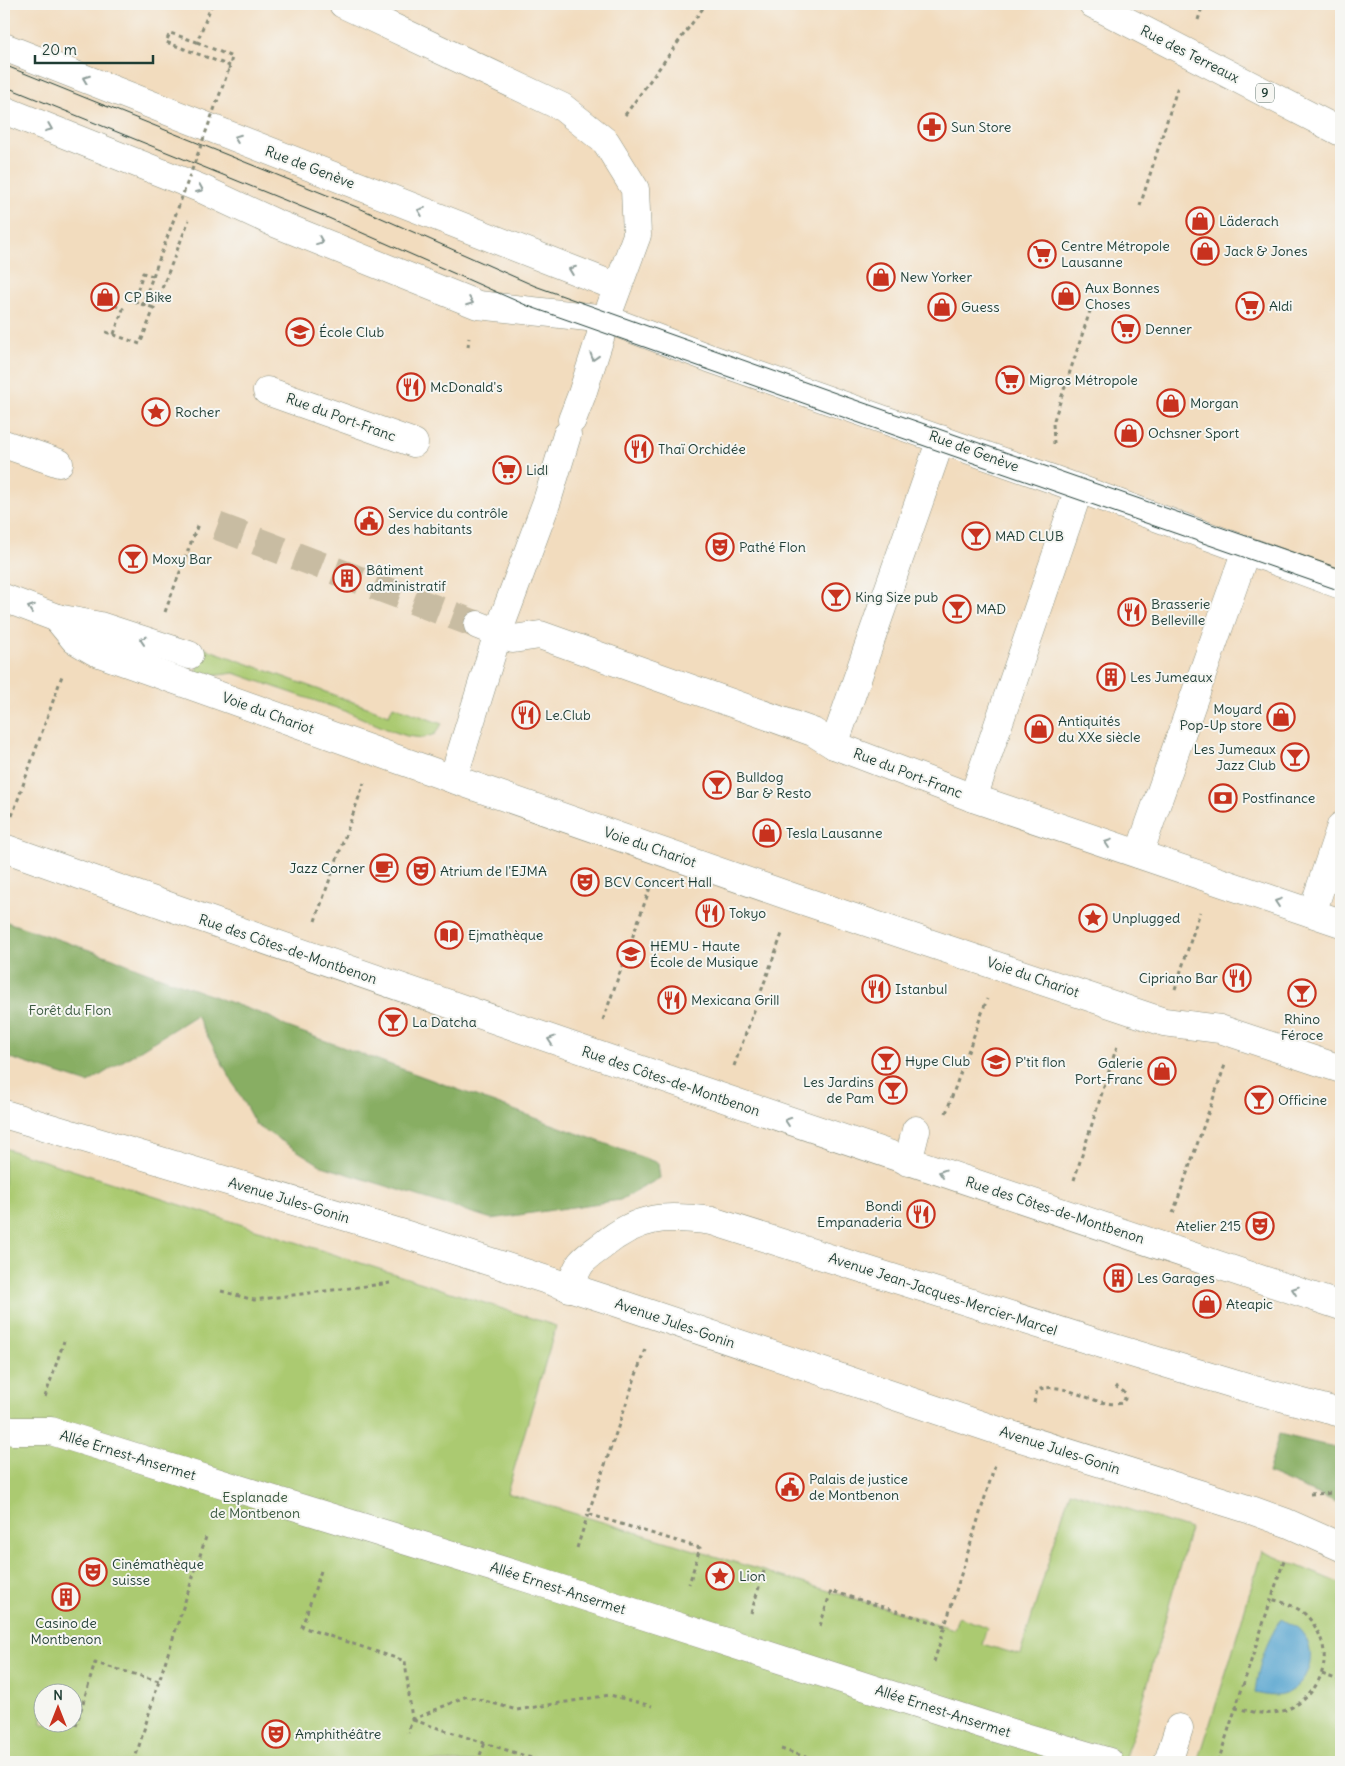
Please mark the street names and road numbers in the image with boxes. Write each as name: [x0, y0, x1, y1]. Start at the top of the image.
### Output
street label: Rue des Terreaux: [1138, 21, 1243, 87]
road number: 9: [1256, 84, 1274, 102]
street label: Rue de Genève: [263, 142, 357, 192]
street label: Rue du Port-Franc: [284, 389, 398, 445]
street label: Rue de Genève: [927, 426, 1021, 476]
street label: Voie du Chariot: [220, 688, 317, 738]
street label: Rue du Port-Franc: [851, 744, 965, 802]
street label: Voie du Chariot: [601, 823, 699, 871]
street label: Rue des Côtes-de-Montbenon: [197, 910, 379, 988]
street label: Voie du Chariot: [984, 953, 1082, 1001]
street label: Rue des Côtes-de-Montbenon: [580, 1042, 762, 1120]
street label: Avenue Jules-Gonin: [226, 1173, 352, 1227]
street label: Rue des Côtes-de-Montbenon: [963, 1173, 1147, 1247]
street label: Avenue Jean-Jacques-Mercier-Marcel: [826, 1248, 1060, 1340]
street label: Avenue Jules-Gonin: [613, 1294, 737, 1352]
street label: Avenue Jules-Gonin: [997, 1422, 1123, 1478]
street label: Allée Ernest-Ansermet: [58, 1426, 198, 1484]
street label: Allée Ernest-Ansermet: [488, 1558, 628, 1618]
street label: Allée Ernest-Ansermet: [873, 1681, 1013, 1741]

